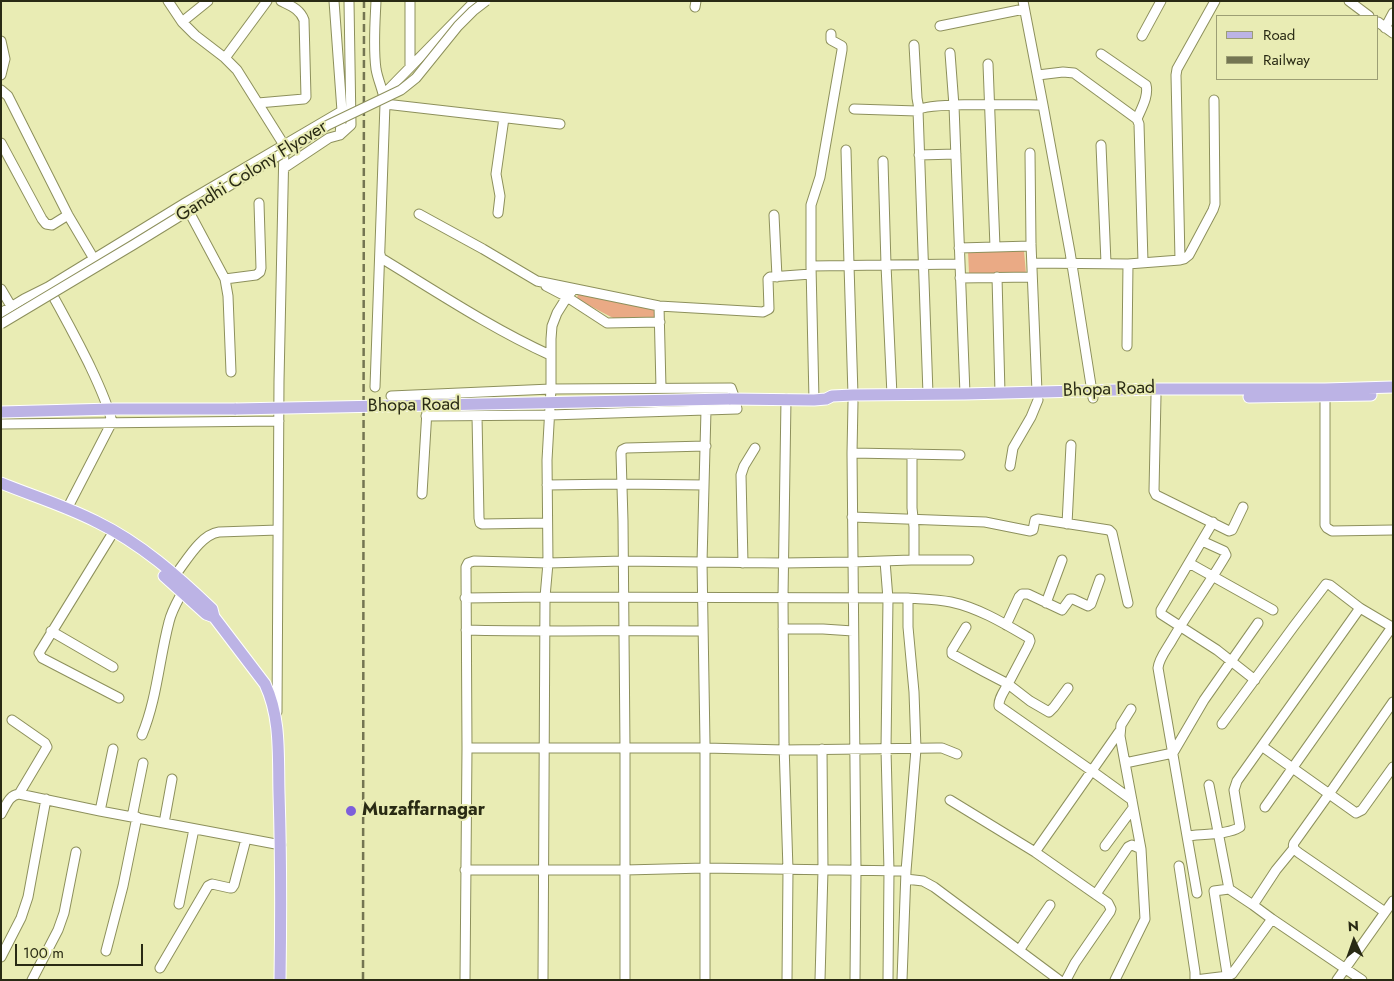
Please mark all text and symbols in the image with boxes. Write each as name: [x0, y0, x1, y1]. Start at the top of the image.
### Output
legend: [1216, 15, 1379, 80]
text: Road: [1263, 24, 1295, 46]
text: Railway: [1263, 49, 1310, 71]
street label: Gandhi Colony Flyover: [172, 117, 332, 227]
street label: Bhopa Road: [1062, 378, 1156, 402]
street label: Bhopa Road: [368, 394, 460, 418]
place label: Muzaffarnagar: [362, 800, 485, 822]
marker: Muzaffarnagar: [344, 804, 358, 818]
north arrow: [1329, 916, 1379, 966]
text: N: [1347, 916, 1359, 936]
scale bar: [18, 934, 145, 966]
text: 100 m: [23, 942, 64, 964]

